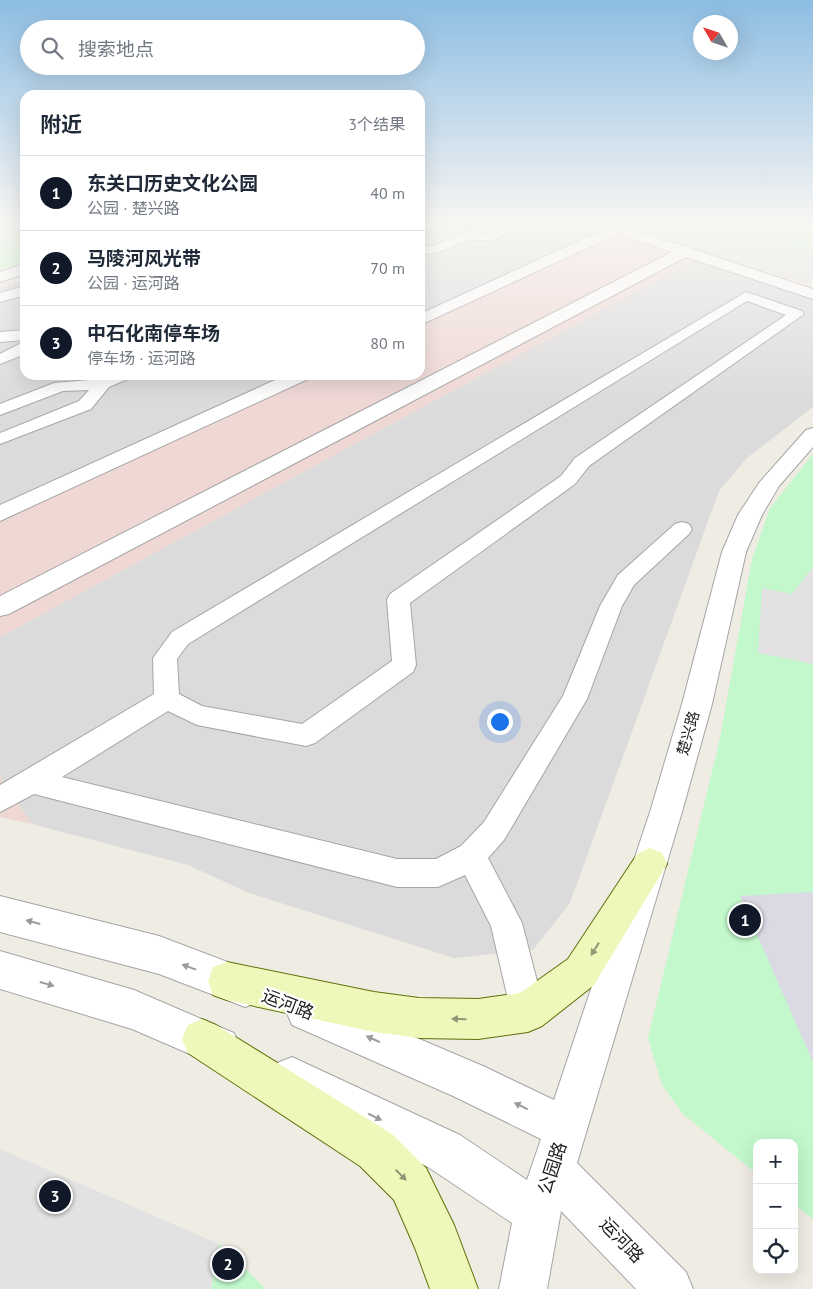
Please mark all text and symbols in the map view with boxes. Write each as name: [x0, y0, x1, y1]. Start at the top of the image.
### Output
north arrow: [693, 15, 738, 60]
search box: [20, 20, 425, 75]
icon: search: [38, 34, 66, 62]
text: 搜索地点: [78, 37, 154, 61]
text: 附近: [40, 111, 82, 138]
text: 3个结果: [348, 114, 405, 134]
text: 东关口历史文化公园: [87, 171, 258, 195]
text: 1: [51, 183, 61, 203]
text: 40 m: [370, 183, 405, 203]
text: 公园 · 楚兴路: [87, 198, 180, 218]
text: 马陵河风光带: [87, 246, 201, 270]
text: 2: [51, 258, 61, 278]
text: 70 m: [370, 258, 405, 278]
text: 公园 · 运河路: [87, 273, 180, 293]
text: 中石化南停车场: [87, 321, 220, 345]
text: 3: [51, 333, 61, 353]
text: 80 m: [370, 333, 405, 353]
text: 停车场 · 运河路: [87, 348, 196, 368]
your location: [487, 709, 513, 735]
street label: 楚兴路: [673, 709, 703, 757]
pin: 1: [729, 901, 761, 939]
one-way arrow: [25, 918, 40, 926]
one-way arrow: [591, 942, 600, 956]
one-way arrow: [181, 963, 196, 971]
one-way arrow: [39, 980, 54, 988]
street label: 运河路: [259, 984, 317, 1024]
one-way arrow: [451, 1014, 467, 1022]
one-way arrow: [366, 1034, 380, 1042]
one-way arrow: [514, 1102, 528, 1110]
one-way arrow: [368, 1113, 382, 1121]
street label: 公园路: [533, 1139, 571, 1197]
map controls: [753, 1139, 798, 1274]
button: +: [753, 1139, 798, 1184]
one-way arrow: [395, 1169, 407, 1181]
pin: 3: [39, 1177, 71, 1215]
button: −: [753, 1184, 798, 1229]
street label: 运河路: [595, 1213, 649, 1267]
button: locate: [753, 1229, 798, 1274]
pin: 2: [212, 1245, 244, 1283]

